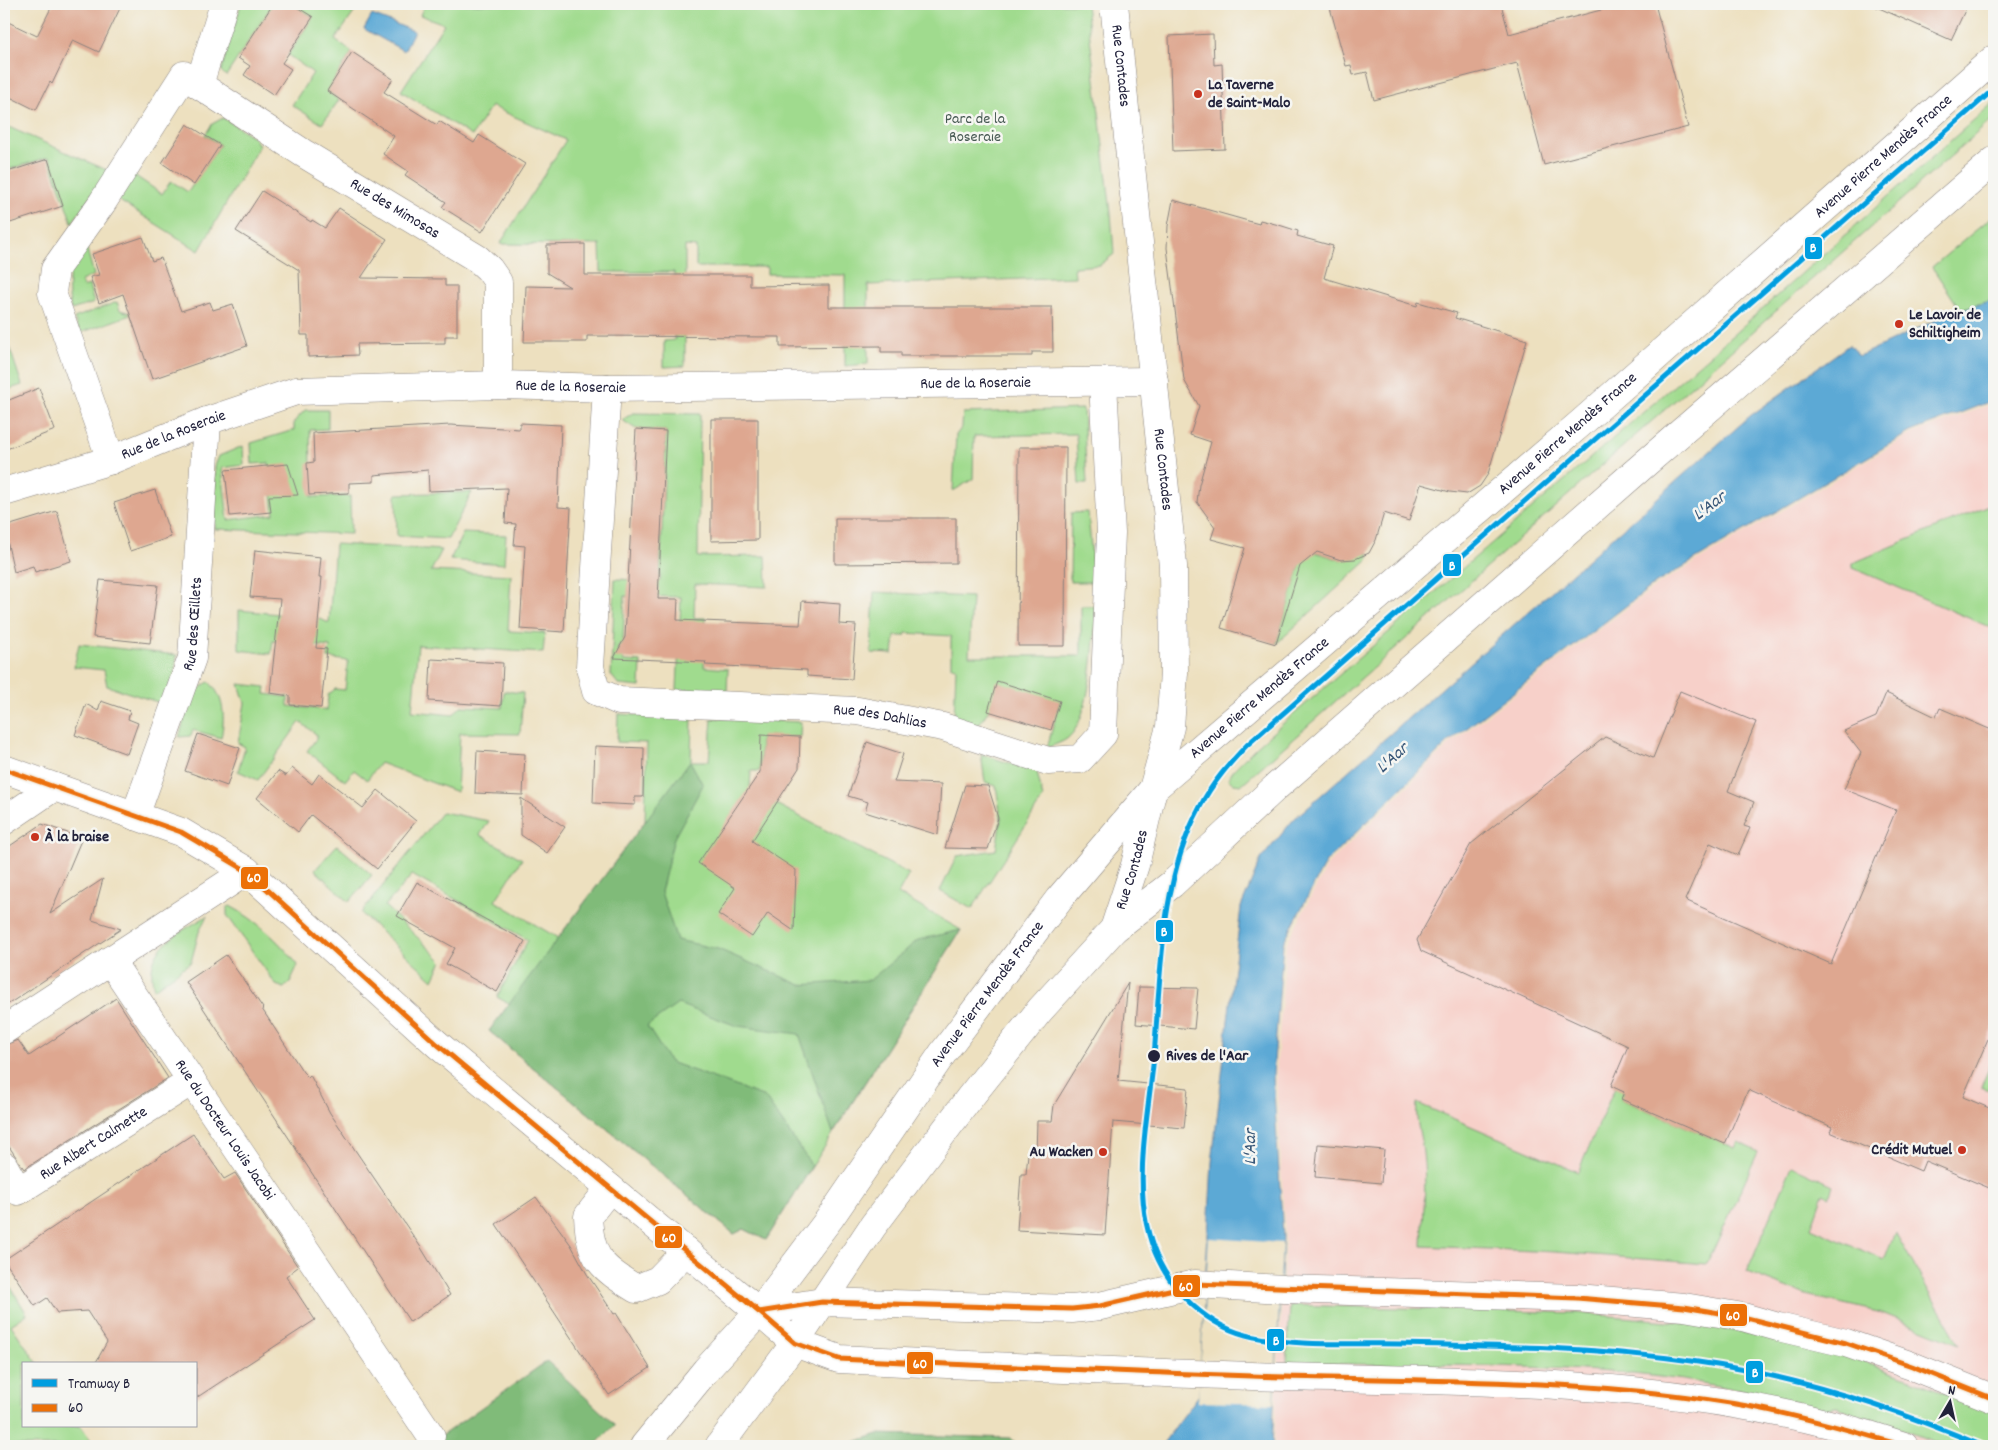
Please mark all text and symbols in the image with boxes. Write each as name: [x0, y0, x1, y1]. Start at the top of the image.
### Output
street label: Rue Contades: [1105, 23, 1136, 108]
place label: La Taverne de Saint-Malo: [1208, 74, 1290, 115]
marker: La Taverne de Saint-Malo: [1192, 88, 1204, 100]
street label: Avenue Pierre Mendès France: [1809, 89, 1957, 224]
park label: Parc de la Roseraie: [945, 108, 1006, 149]
street label: Rue des Mimosas: [345, 172, 445, 245]
line badge: B: [1804, 236, 1823, 260]
text: B: [1810, 239, 1817, 259]
place label: Le Lavoir de Schiltigheim: [1909, 304, 1981, 345]
marker: Le Lavoir de Schiltigheim: [1893, 318, 1905, 330]
street label: Avenue Pierre Mendès France: [1493, 367, 1642, 501]
street label: Rue de la Roseraie: [920, 371, 1031, 395]
street label: Rue de la Roseraie: [515, 374, 626, 400]
street label: Rue de la Roseraie: [118, 404, 229, 466]
street label: Rue Contades: [1147, 427, 1179, 512]
water label: L'Aar: [1688, 485, 1734, 528]
line badge: B: [1442, 553, 1462, 577]
text: B: [1449, 557, 1456, 577]
street label: Rue des Œillets: [177, 576, 209, 674]
street label: Avenue Pierre Mendès France: [1185, 632, 1334, 764]
street label: Rue des Dahlias: [833, 698, 929, 735]
water label: L'Aar: [1371, 736, 1416, 780]
place label: À la braise: [45, 826, 109, 849]
street label: Rue Contades: [1110, 827, 1155, 913]
marker: À la braise: [29, 831, 41, 843]
line badge: 60: [240, 866, 269, 890]
text: 60: [247, 869, 261, 889]
street label: Avenue Pierre Mendès France: [925, 916, 1050, 1072]
line badge: B: [1155, 919, 1174, 943]
text: B: [1161, 923, 1168, 943]
place label: Rives de l'Aar: [1166, 1045, 1249, 1068]
marker: Rives de l'Aar: [1146, 1048, 1162, 1064]
street label: Rue du Docteur Louis Jacobi: [169, 1055, 280, 1205]
street label: Rue Albert Calmette: [35, 1101, 152, 1186]
water label: L'Aar: [1239, 1127, 1264, 1165]
place label: Crédit Mutuel: [1871, 1139, 1952, 1162]
place label: Au Wacken: [1030, 1141, 1093, 1164]
marker: Crédit Mutuel: [1956, 1144, 1968, 1156]
marker: Au Wacken: [1097, 1146, 1109, 1158]
line badge: 60: [654, 1225, 683, 1249]
text: 60: [662, 1229, 676, 1249]
line badge: 60: [1172, 1274, 1201, 1298]
text: 60: [1179, 1278, 1193, 1298]
line badge: 60: [1719, 1303, 1748, 1327]
text: 60: [1726, 1307, 1740, 1327]
line badge: B: [1266, 1328, 1285, 1352]
text: B: [1273, 1332, 1280, 1352]
line badge: 60: [906, 1351, 934, 1375]
text: 60: [913, 1355, 927, 1375]
line badge: B: [1745, 1360, 1764, 1384]
legend: [22, 1362, 198, 1428]
text: B: [1752, 1364, 1759, 1384]
text: Tramway B: [68, 1374, 130, 1396]
north arrow: [1926, 1378, 1976, 1428]
text: N: [1947, 1381, 1957, 1402]
text: 60: [68, 1398, 84, 1420]

